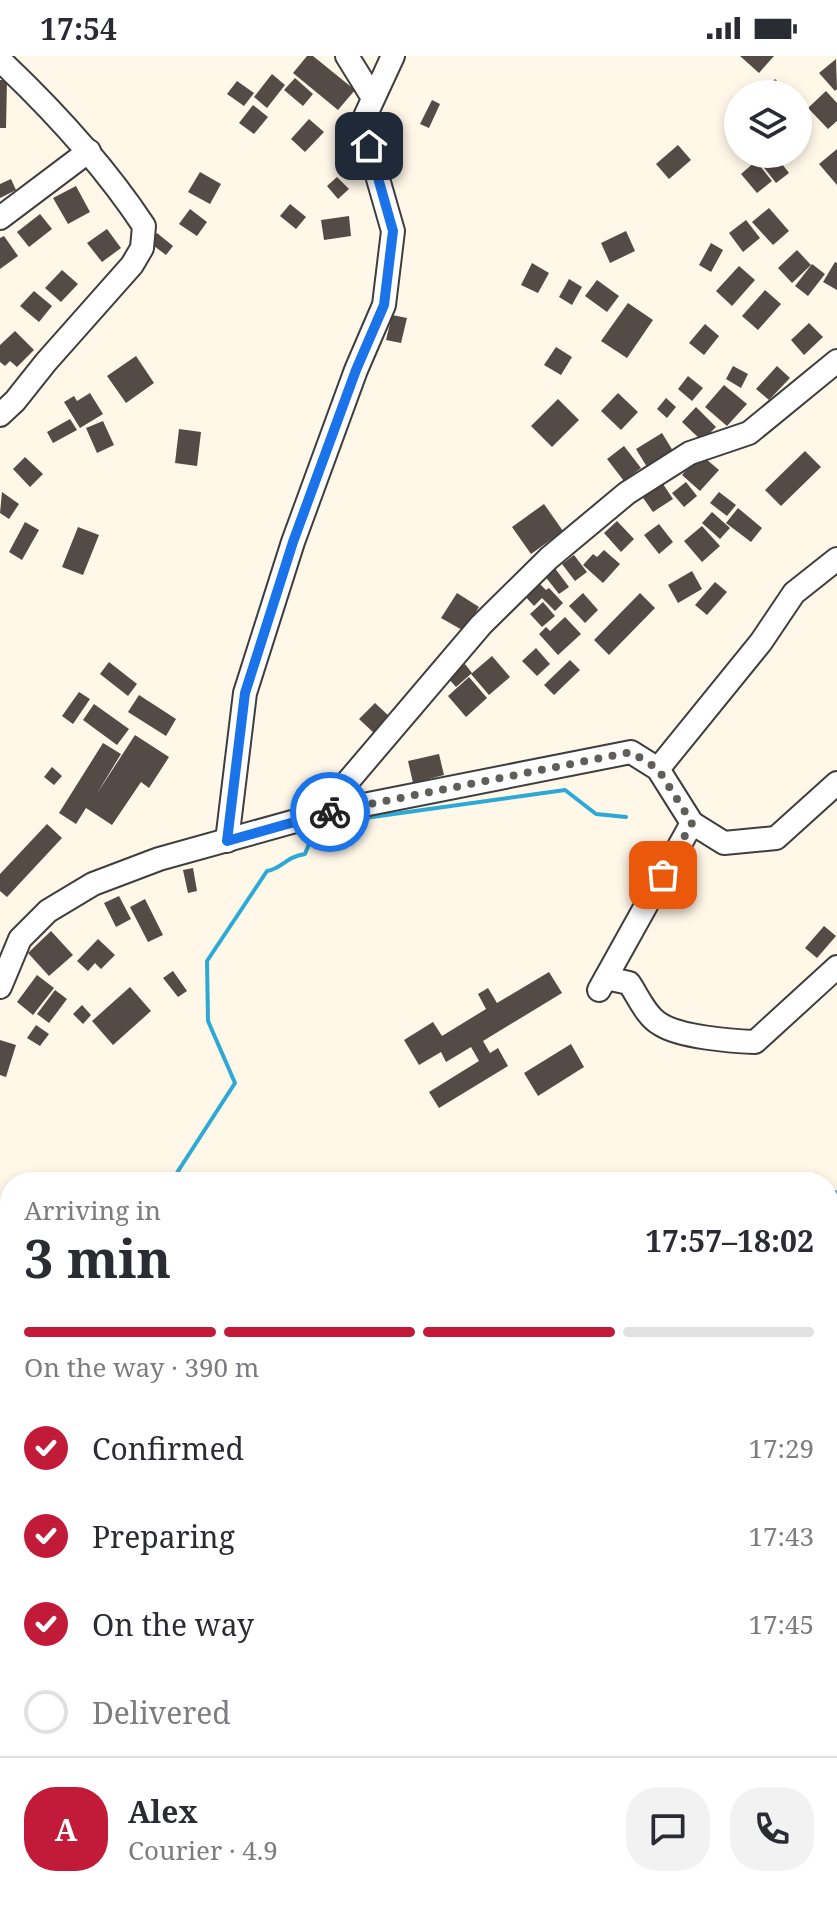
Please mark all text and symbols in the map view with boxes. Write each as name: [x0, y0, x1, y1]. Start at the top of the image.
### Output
text: 17:54: [40, 8, 117, 49]
map controls: [724, 80, 812, 168]
button: layers: [724, 80, 812, 168]
pin: [335, 112, 403, 180]
icon: home: [347, 124, 391, 168]
courier: [290, 772, 370, 852]
icon: bike: [308, 790, 352, 834]
pin: [629, 841, 697, 909]
icon: bag: [641, 853, 685, 897]
text: Arriving in: [24, 1192, 161, 1228]
text: 17:57–18:02: [645, 1220, 814, 1261]
text: 3 min: [24, 1222, 171, 1293]
text: On the way · 390 m: [24, 1349, 259, 1385]
icon: check: [24, 1426, 68, 1470]
text: Confirmed: [92, 1428, 244, 1469]
text: 17:29: [748, 1430, 814, 1466]
icon: check: [24, 1514, 68, 1558]
text: Preparing: [92, 1516, 235, 1557]
text: 17:43: [748, 1518, 814, 1554]
icon: check: [24, 1602, 68, 1646]
text: On the way: [92, 1604, 254, 1645]
text: 17:45: [748, 1606, 814, 1642]
text: Delivered: [92, 1692, 231, 1733]
button: chat: [626, 1787, 710, 1871]
button: phone: [730, 1787, 814, 1871]
text: Alex: [128, 1791, 198, 1832]
text: A: [55, 1809, 77, 1850]
text: Courier · 4.9: [128, 1832, 278, 1868]

